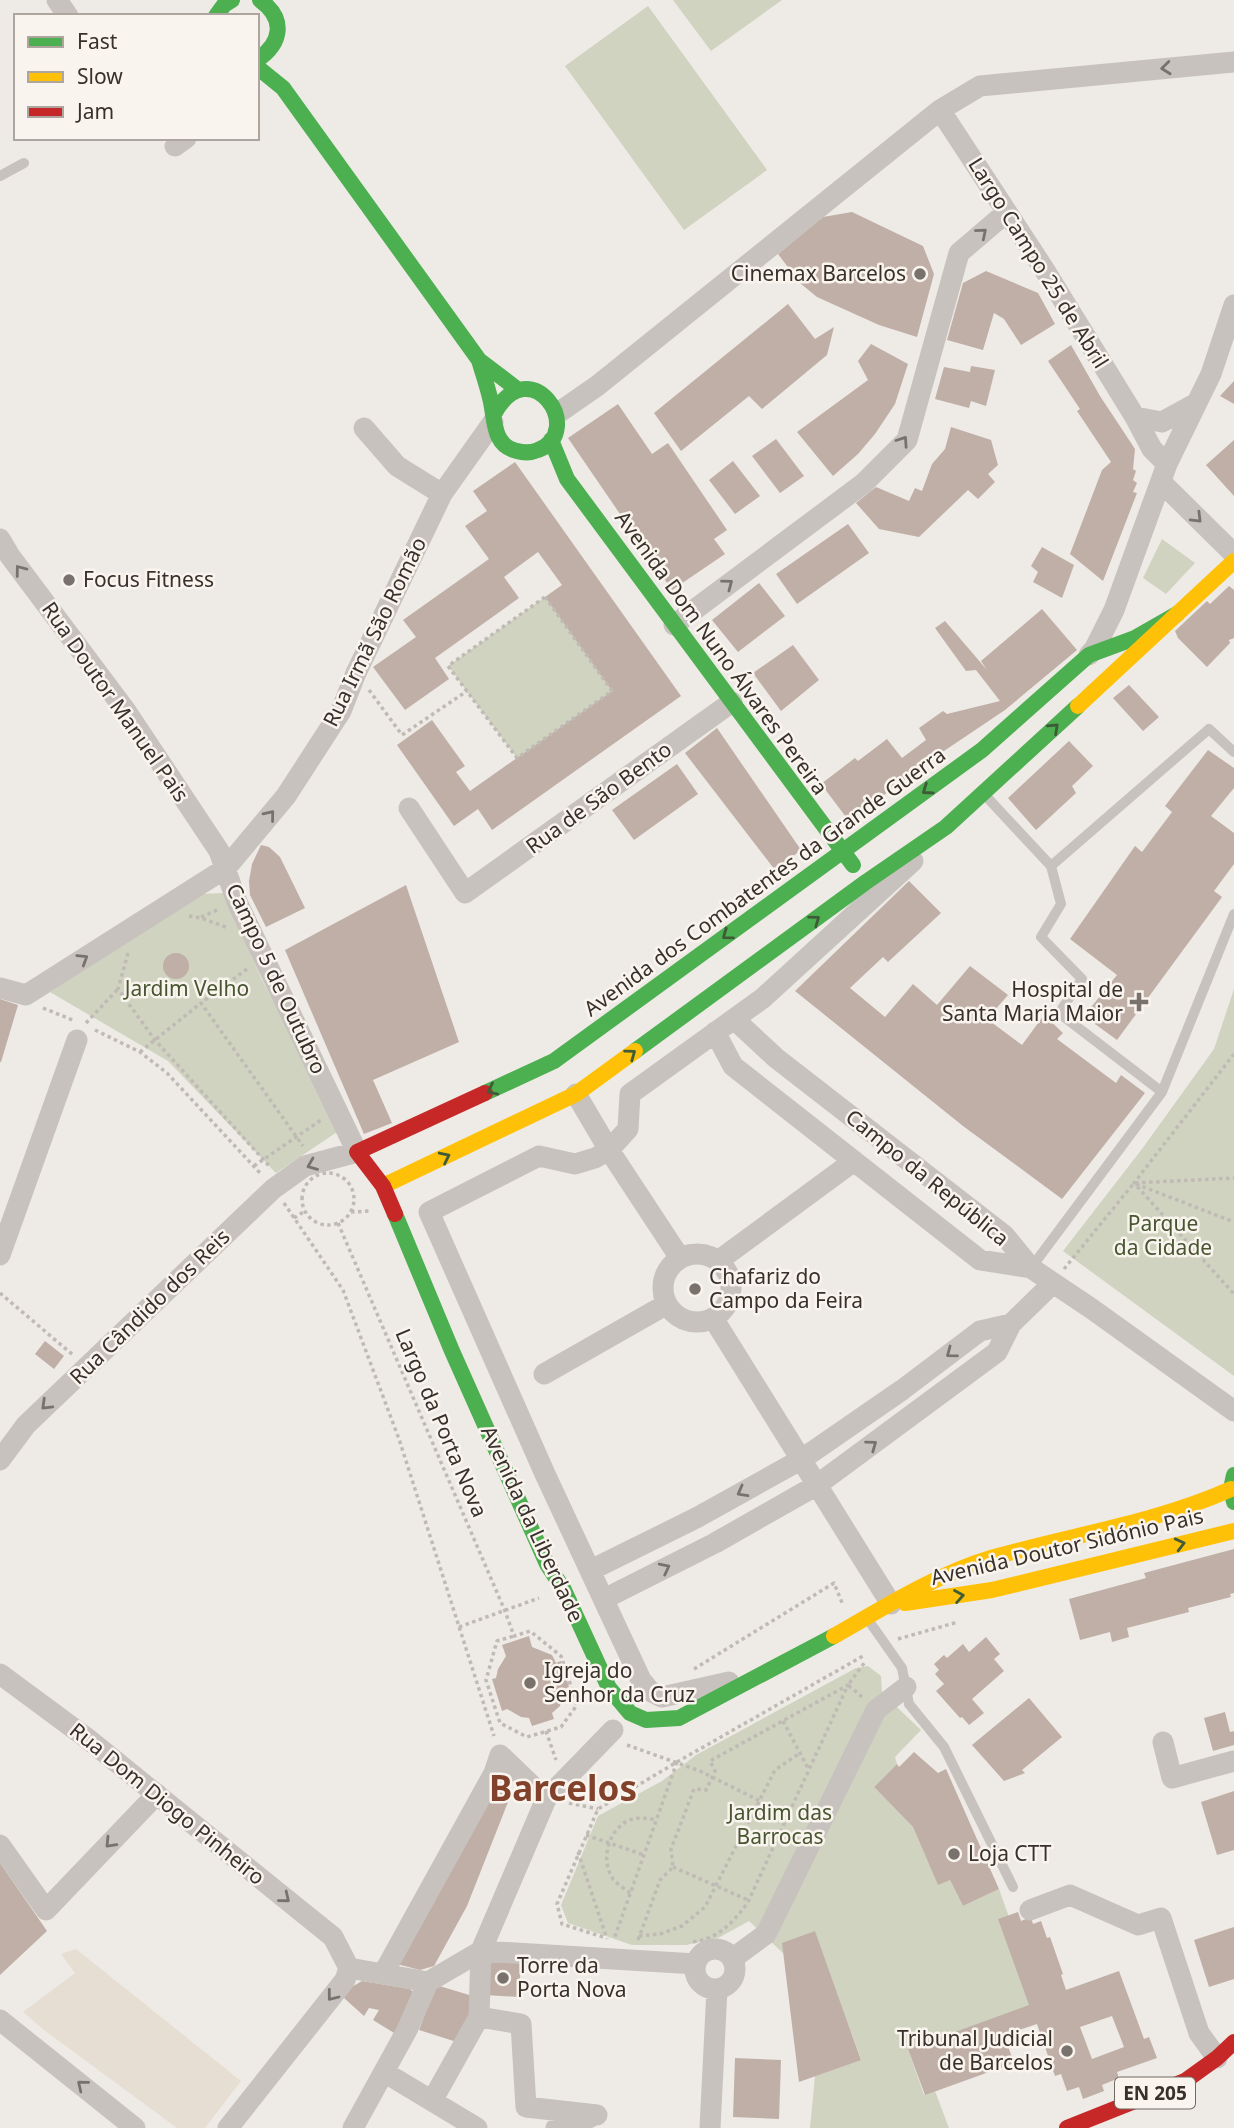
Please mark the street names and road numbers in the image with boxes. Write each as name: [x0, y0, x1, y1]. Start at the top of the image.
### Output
street label: Largo Campo 25 de Abril: [962, 152, 1115, 373]
street label: Avenida Dom Nuno Álvares Pereira: [609, 505, 834, 800]
street label: Rua Irmã São Romão: [316, 532, 432, 731]
street label: Rua Doutor Manuel Pais: [36, 596, 196, 807]
street label: Rua de São Bento: [520, 735, 677, 860]
street label: Avenida dos Combatentes da Grande Guerra: [578, 740, 951, 1022]
street label: Campo 5 de Outubro: [220, 879, 333, 1078]
street label: Campo da República: [840, 1103, 1015, 1252]
street label: Rua Cândido dos Reis: [63, 1222, 235, 1390]
street label: Largo da Porta Nova: [390, 1324, 494, 1521]
street label: Avenida da Liberdade: [475, 1421, 591, 1626]
street label: Avenida Doutor Sidónio Pais: [928, 1501, 1206, 1591]
street label: Rua Dom Diogo Pinheiro: [64, 1716, 271, 1891]
road number: EN 205: [1115, 2078, 1195, 2108]

